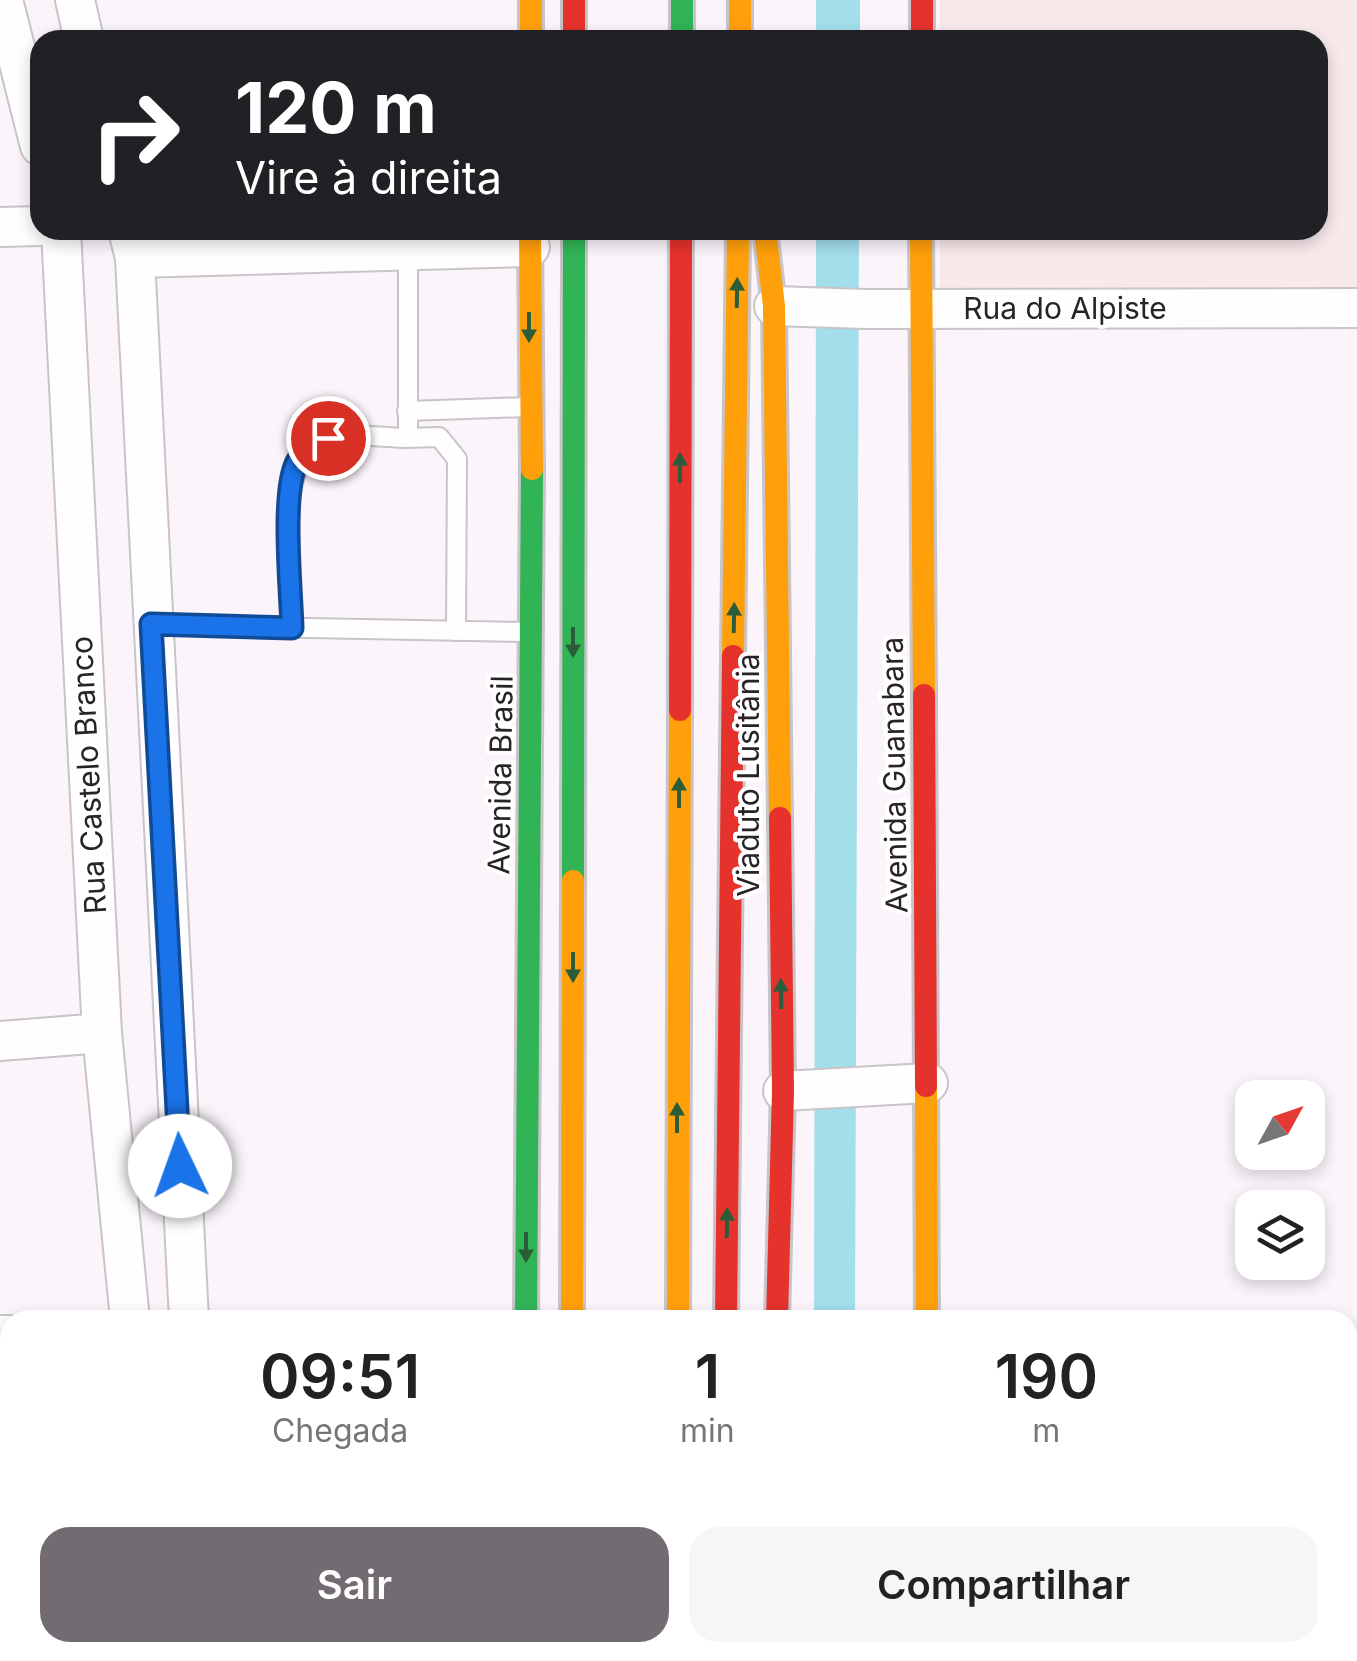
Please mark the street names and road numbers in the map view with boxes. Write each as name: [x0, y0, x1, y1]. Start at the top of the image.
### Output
street label: Rua do Alpiste: [963, 290, 1167, 326]
street label: Rua Castelo Branco: [63, 635, 113, 915]
street label: Avenida Guanabara: [874, 637, 914, 913]
street label: Viaduto Lusitânia: [730, 653, 766, 897]
street label: Avenida Brasil: [480, 675, 520, 875]

